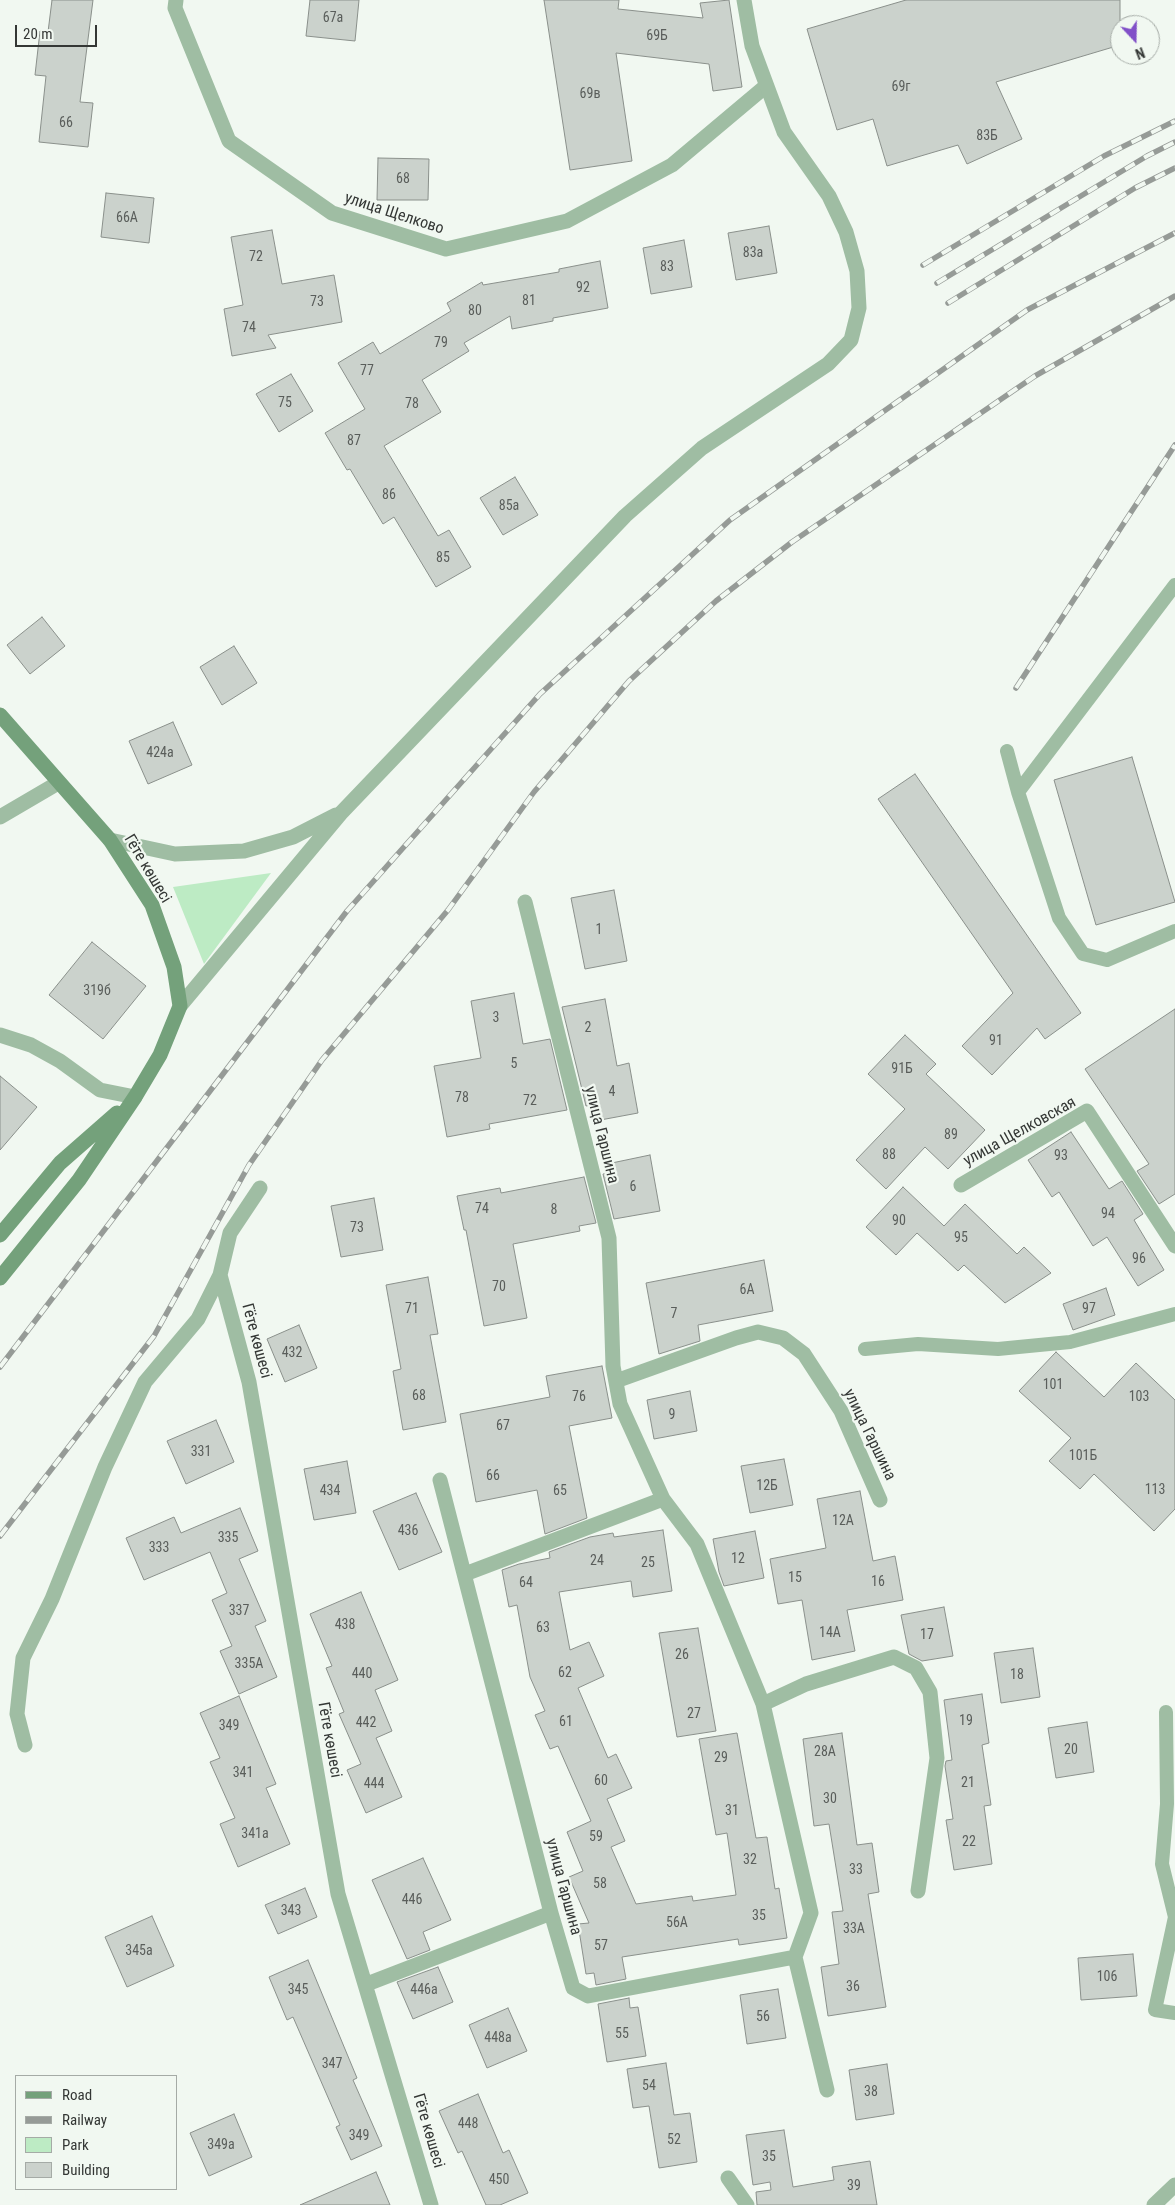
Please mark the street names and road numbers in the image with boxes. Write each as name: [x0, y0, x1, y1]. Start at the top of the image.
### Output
street label: улица Щелково: [342, 189, 446, 239]
street label: Гёте көшесі: [119, 831, 175, 907]
street label: улица Гаршина: [580, 1084, 622, 1186]
street label: улица Щелковская: [960, 1093, 1080, 1171]
street label: Гёте көшесі: [237, 1302, 275, 1380]
street label: улица Гаршина: [839, 1386, 899, 1484]
street label: Гёте көшесі: [313, 1701, 345, 1779]
street label: улица Гаршина: [541, 1837, 585, 1937]
street label: Гёте көшесі: [408, 2092, 448, 2170]

